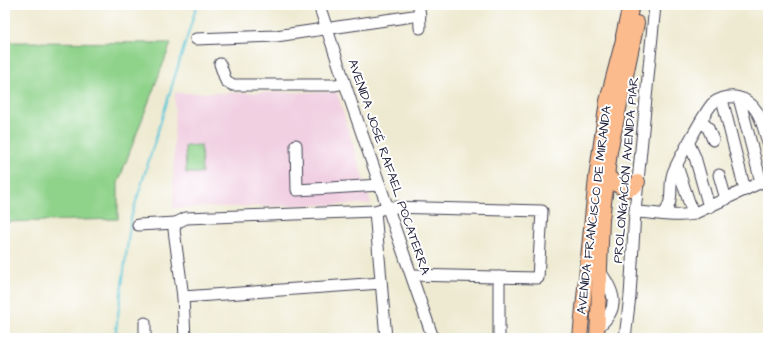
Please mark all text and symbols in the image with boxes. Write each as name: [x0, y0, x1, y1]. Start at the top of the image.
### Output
street label: AVENIDA JOSÉ RAFAEL POCATERRA: [344, 57, 435, 278]
street label: PROLONGACIÓN AVENIDA PIAR: [609, 76, 643, 264]
street label: AVENIDA FRANCISCO DE MIRANDA: [572, 104, 616, 315]

